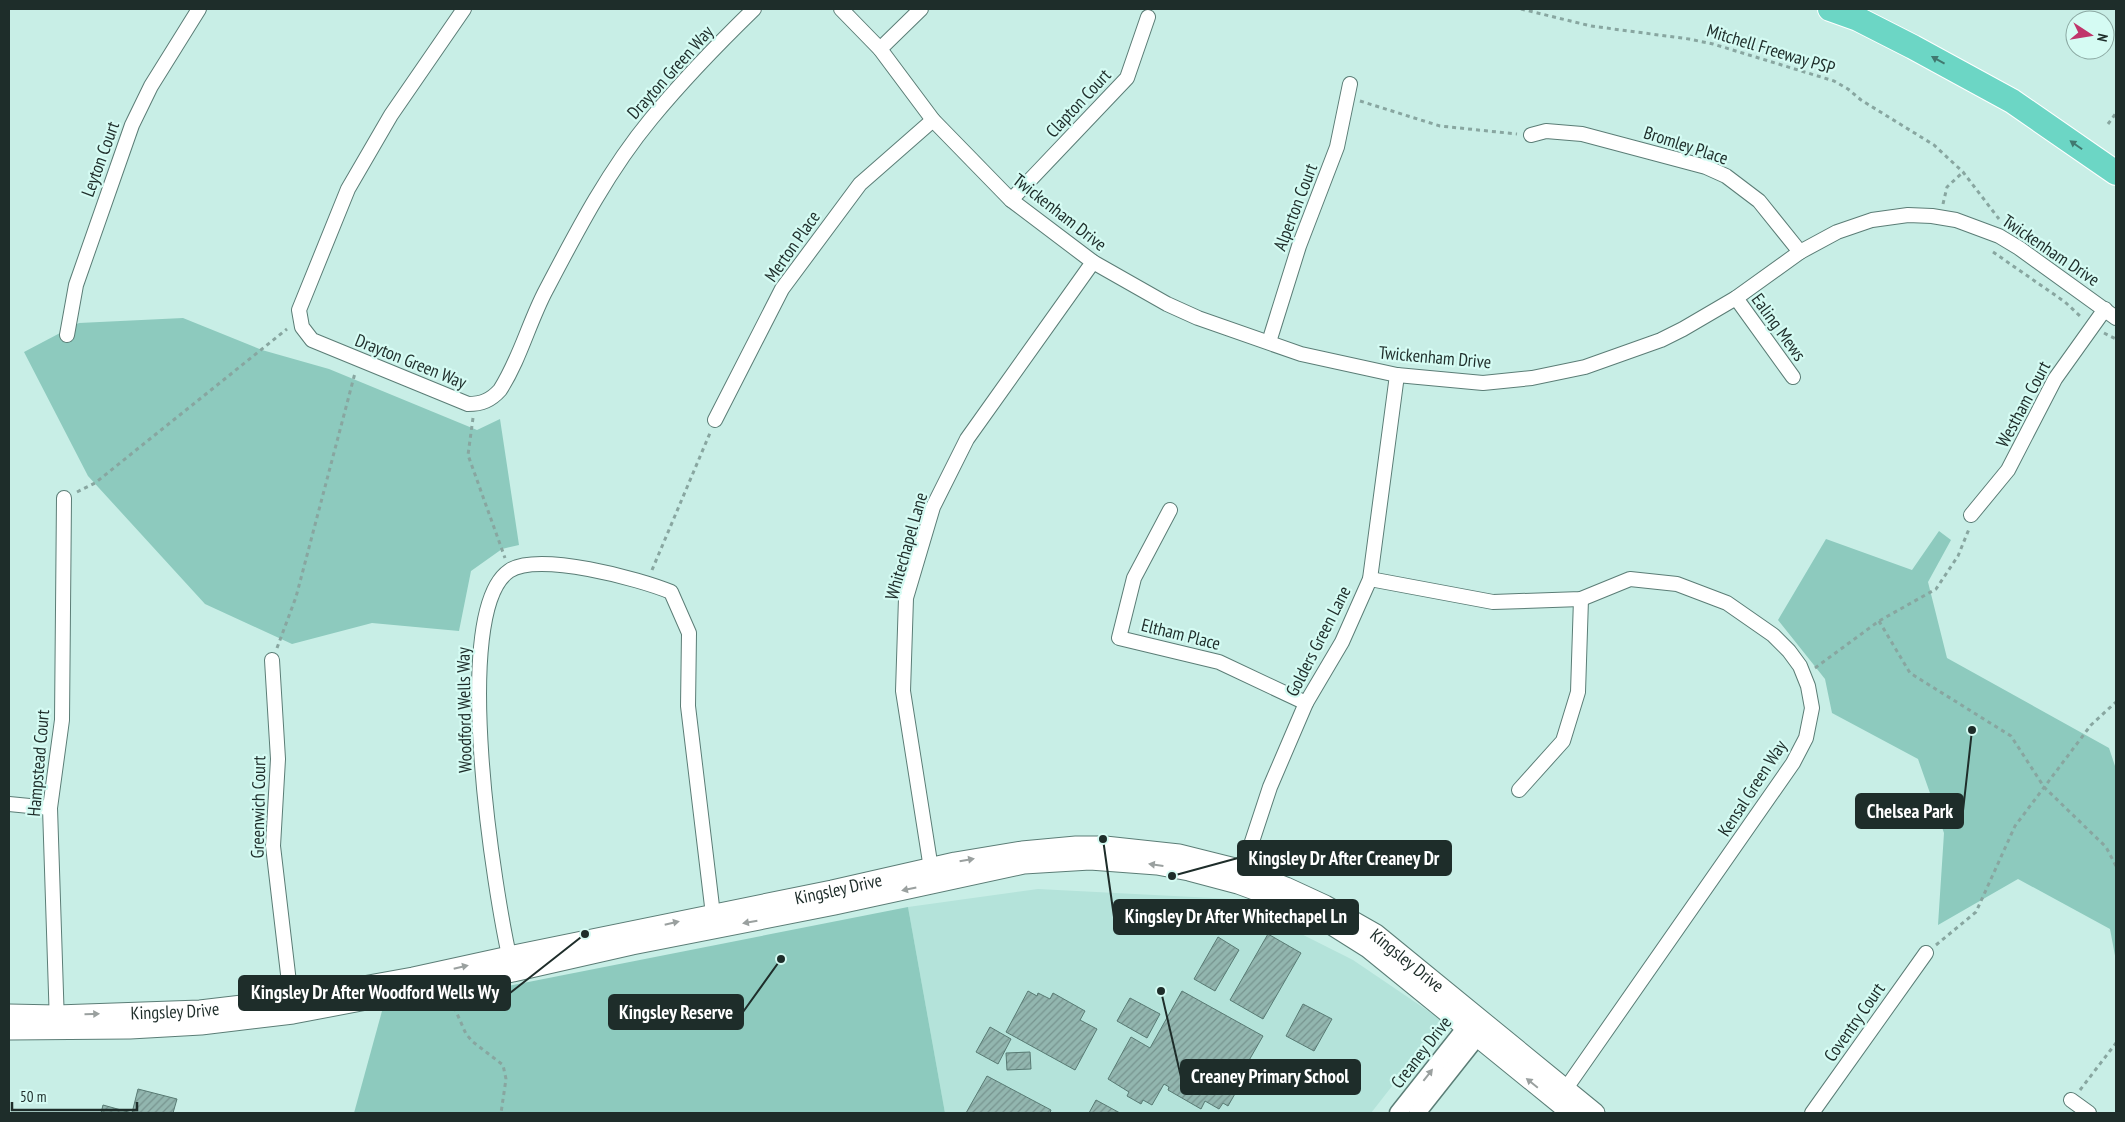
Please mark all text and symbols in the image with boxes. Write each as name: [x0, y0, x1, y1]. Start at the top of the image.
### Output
north arrow: [2065, 10, 2115, 60]
street label: Mitchell Freeway PSP: [1704, 19, 1838, 79]
street label: Drayton Green Way: [622, 20, 718, 124]
text: N: [2093, 32, 2112, 43]
one-way arrow: [1931, 56, 1944, 65]
street label: Clapton Court: [1040, 64, 1116, 142]
street label: Leyton Court: [76, 118, 124, 200]
street label: Bromley Place: [1641, 121, 1731, 169]
one-way arrow: [2069, 140, 2083, 150]
street label: Alperton Court: [1268, 160, 1322, 254]
street label: Twickenham Drive: [1009, 168, 1111, 256]
street label: Merton Place: [759, 206, 825, 286]
street label: Twickenham Drive: [1998, 209, 2104, 291]
street label: Ealing Mews: [1747, 289, 1811, 365]
street label: Drayton Green Way: [352, 328, 470, 394]
street label: Twickenham Drive: [1378, 341, 1492, 373]
street label: Westham Court: [1991, 357, 2055, 451]
street label: Whitechapel Lane: [880, 490, 932, 602]
street label: Golders Green Lane: [1280, 582, 1356, 700]
street label: Eltham Place: [1139, 613, 1223, 655]
street label: Woodford Wells Way: [451, 647, 477, 773]
street label: Hampstead Court: [22, 709, 54, 817]
street label: Kensal Green Way: [1712, 735, 1792, 840]
street label: Greenwich Court: [246, 755, 270, 859]
callout: Chelsea Park: [1856, 794, 1963, 828]
text: Chelsea Park: [1867, 799, 1953, 823]
callout: Kingsley Dr After Creaney Dr: [1238, 841, 1451, 875]
text: Kingsley Dr After Creaney Dr: [1249, 846, 1440, 870]
one-way arrow: [960, 855, 976, 863]
one-way arrow: [1148, 861, 1164, 869]
street label: Kingsley Drive: [792, 868, 884, 909]
one-way arrow: [902, 885, 917, 893]
callout: Kingsley Dr After Whitechapel Ln: [1114, 900, 1358, 934]
text: Kingsley Dr After Whitechapel Ln: [1125, 904, 1347, 928]
one-way arrow: [664, 919, 679, 927]
one-way arrow: [742, 919, 758, 927]
street label: Kingsley Drive: [1366, 923, 1449, 997]
one-way arrow: [454, 963, 469, 971]
callout: Kingsley Dr After Woodford Wells Wy: [239, 976, 510, 1010]
street label: Coventry Court: [1818, 978, 1890, 1066]
text: Kingsley Dr After Woodford Wells Wy: [251, 980, 499, 1004]
callout: Kingsley Reserve: [609, 995, 743, 1029]
street label: Kingsley Drive: [130, 996, 220, 1024]
text: Kingsley Reserve: [619, 1000, 733, 1024]
one-way arrow: [85, 1010, 101, 1018]
street label: Creaney Drive: [1386, 1011, 1456, 1093]
callout: Creaney Primary School: [1181, 1060, 1360, 1094]
text: Creaney Primary School: [1191, 1064, 1349, 1088]
one-way arrow: [1422, 1069, 1433, 1082]
one-way arrow: [1526, 1077, 1539, 1088]
scale bar: [12, 1080, 138, 1112]
text: 50 m: [20, 1087, 46, 1106]

